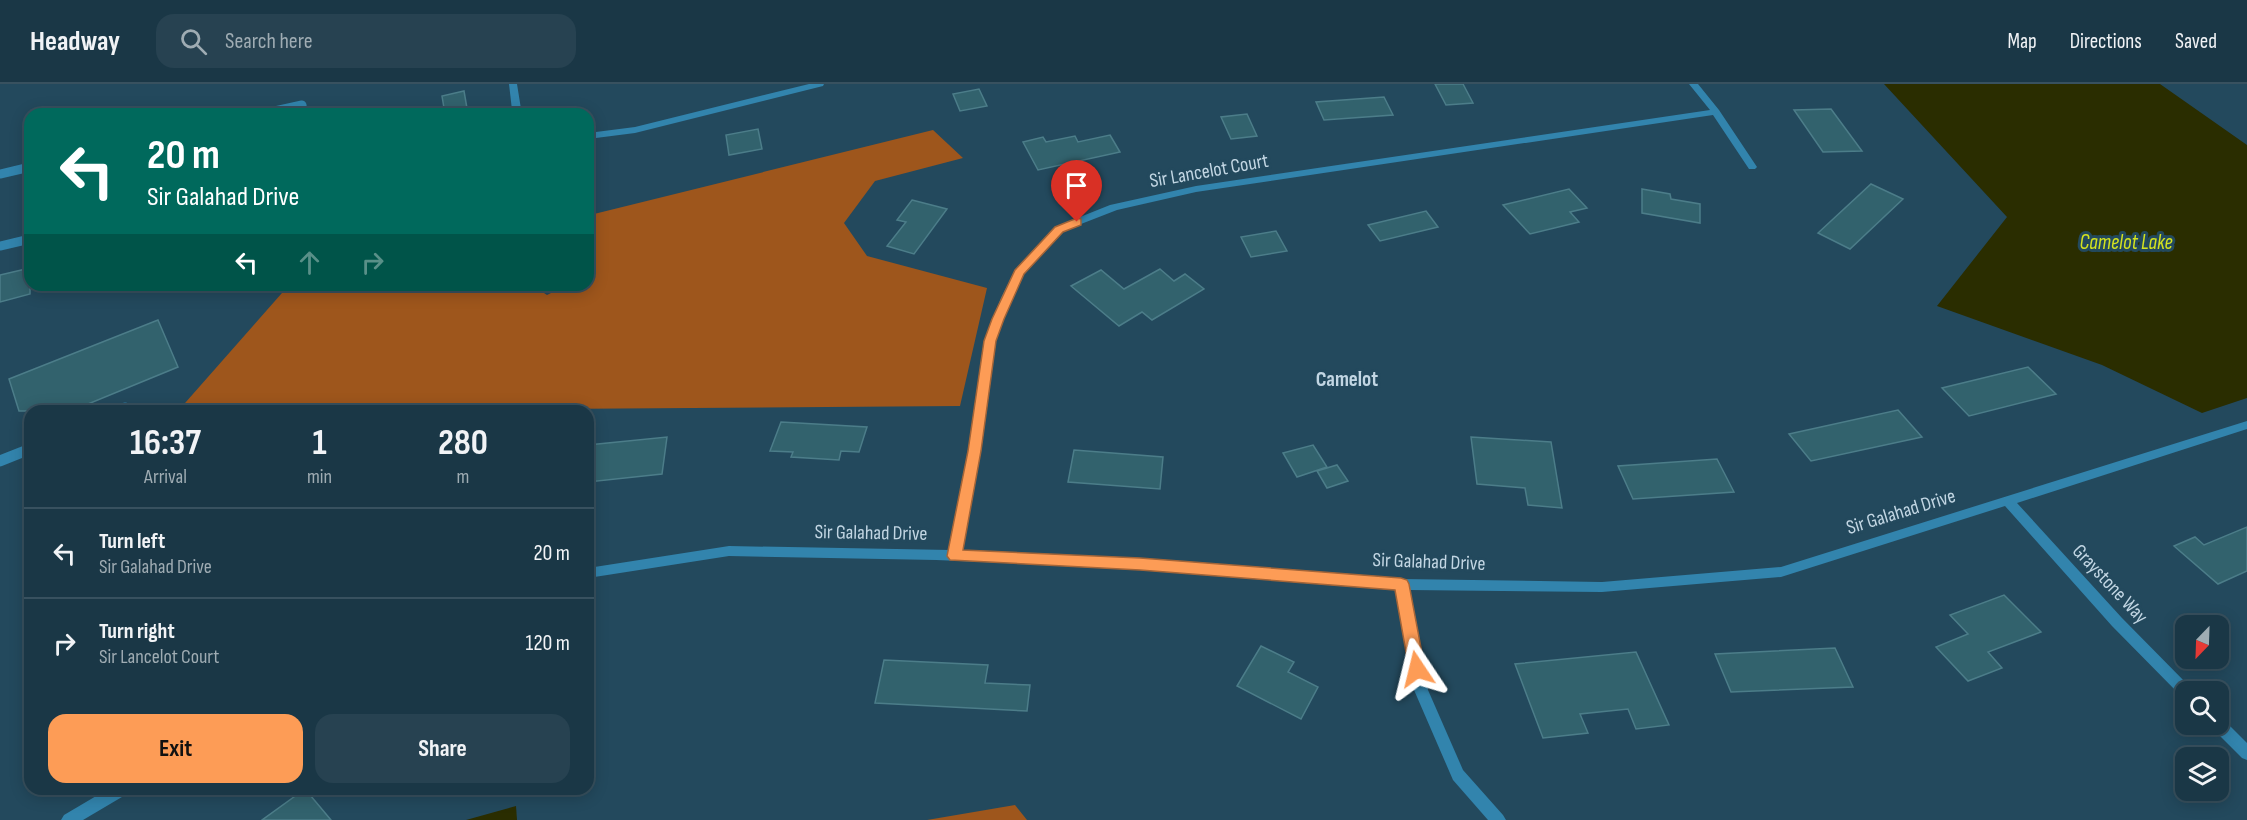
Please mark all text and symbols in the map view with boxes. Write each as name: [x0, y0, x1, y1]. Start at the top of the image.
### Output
search box: [156, 14, 576, 68]
text: Headway: [30, 25, 120, 58]
icon: search: [177, 25, 210, 58]
text: Search here: [225, 28, 312, 55]
text: Map: [2007, 29, 2037, 54]
text: Directions: [2070, 29, 2142, 54]
text: Saved: [2175, 29, 2217, 54]
text: 20 m: [147, 130, 220, 181]
icon: left: [48, 132, 126, 210]
street label: Sir Lancelot Court: [1148, 149, 1270, 193]
pin: [1051, 160, 1102, 222]
icon: arrive: [1060, 169, 1093, 202]
text: Sir Galahad Drive: [147, 181, 299, 213]
water label: Camelot Lake: [2079, 230, 2173, 255]
icon: left: [230, 246, 263, 279]
icon: ahead: [293, 246, 326, 279]
icon: right: [356, 246, 389, 279]
district label: Camelot: [1316, 367, 1378, 392]
text: 16:37: [130, 422, 201, 465]
text: 1: [312, 422, 327, 465]
text: 280: [438, 422, 488, 465]
text: Arrival: [144, 465, 187, 489]
text: min: [307, 465, 332, 489]
text: m: [457, 465, 469, 489]
street label: Sir Galahad Drive: [1844, 484, 1958, 540]
street label: Sir Galahad Drive: [814, 520, 928, 546]
text: Turn left: [99, 528, 165, 555]
icon: left: [48, 537, 81, 570]
street label: Graystone Way: [2067, 539, 2153, 629]
text: 20 m: [534, 540, 570, 567]
street label: Sir Galahad Drive: [1372, 548, 1486, 576]
text: Sir Galahad Drive: [99, 555, 212, 579]
north arrow: [2175, 615, 2229, 669]
map controls: [2175, 615, 2229, 801]
text: Turn right: [99, 618, 175, 645]
icon: right: [48, 627, 81, 660]
text: 120 m: [526, 630, 570, 657]
position arrow: [1385, 637, 1449, 701]
text: Sir Lancelot Court: [99, 645, 219, 669]
button: search: [2175, 681, 2229, 735]
button: Exit: [48, 714, 303, 783]
button: Share: [315, 714, 570, 783]
button: layers: [2175, 747, 2229, 801]

